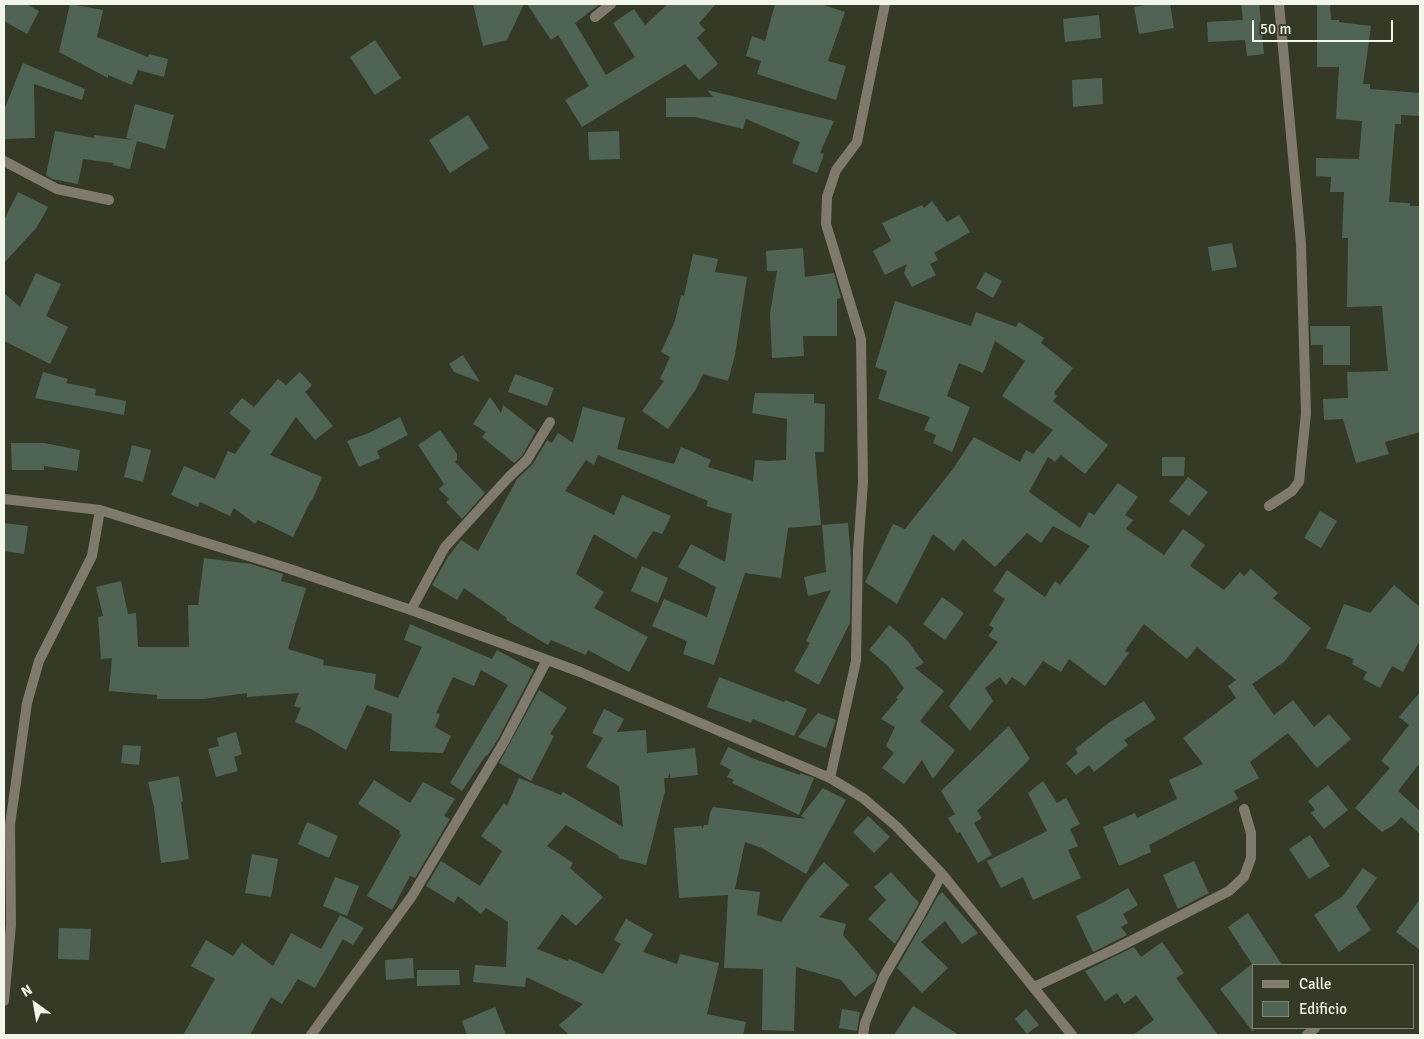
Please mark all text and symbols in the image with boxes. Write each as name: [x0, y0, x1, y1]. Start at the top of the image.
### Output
scale bar: [1254, 10, 1395, 42]
text: 50 m: [1260, 20, 1291, 38]
legend: [1252, 964, 1414, 1029]
text: Calle: [1299, 975, 1332, 993]
north arrow: [10, 979, 60, 1029]
text: N: [18, 981, 35, 1001]
text: Edificio: [1299, 1000, 1347, 1018]

